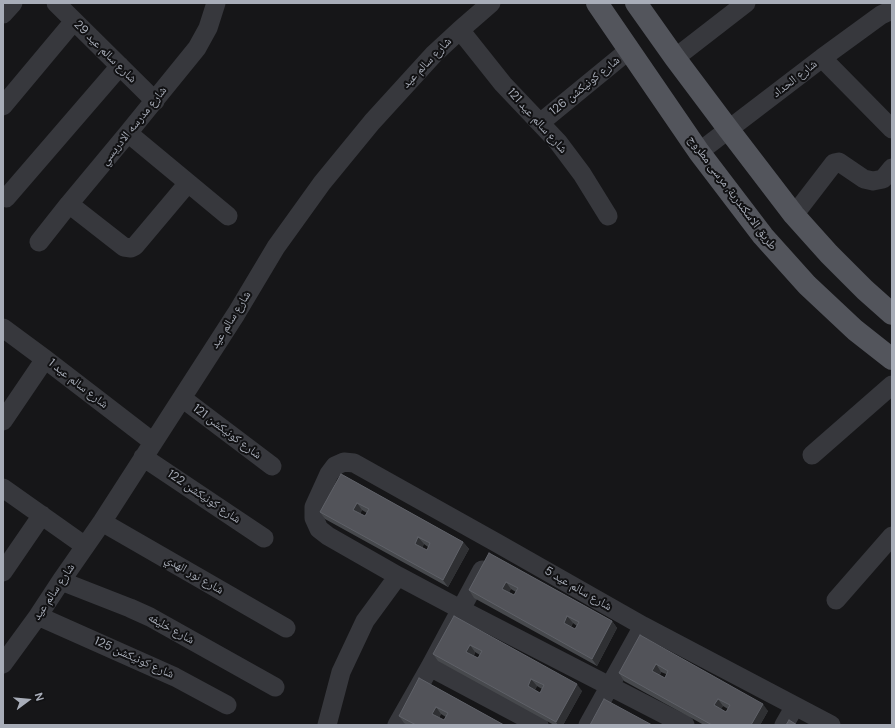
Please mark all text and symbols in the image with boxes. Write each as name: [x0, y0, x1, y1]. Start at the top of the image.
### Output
street label: شارع سالم عيد 29: [71, 18, 139, 86]
street label: شارع سالم عيد: [399, 35, 455, 91]
street label: شارع كونيكشن 126: [547, 53, 623, 119]
street label: شارع الحداد: [770, 57, 820, 101]
street label: شارع مدرسه الادريسي: [98, 84, 170, 168]
street label: شارع سالم عيد 121: [504, 85, 570, 157]
street label: طريق الاسكندرية, مرسى مطروح: [684, 133, 780, 253]
street label: شارع سالم عيد: [208, 289, 254, 351]
street label: شارع سالم عيد 1: [45, 356, 111, 412]
street label: شارع كونيكشن 121: [190, 401, 264, 463]
street label: شارع كونيكشن 122: [165, 467, 243, 527]
street label: شارع نور الهدي: [162, 552, 226, 598]
street label: شارع سالم عيد: [30, 561, 78, 623]
street label: شارع سالم عيد 5: [542, 564, 614, 614]
street label: شارع خليفه: [145, 610, 197, 648]
street label: شارع كونيكشن 125: [92, 634, 176, 682]
north arrow: [8, 680, 48, 720]
text: N: [32, 691, 47, 702]

